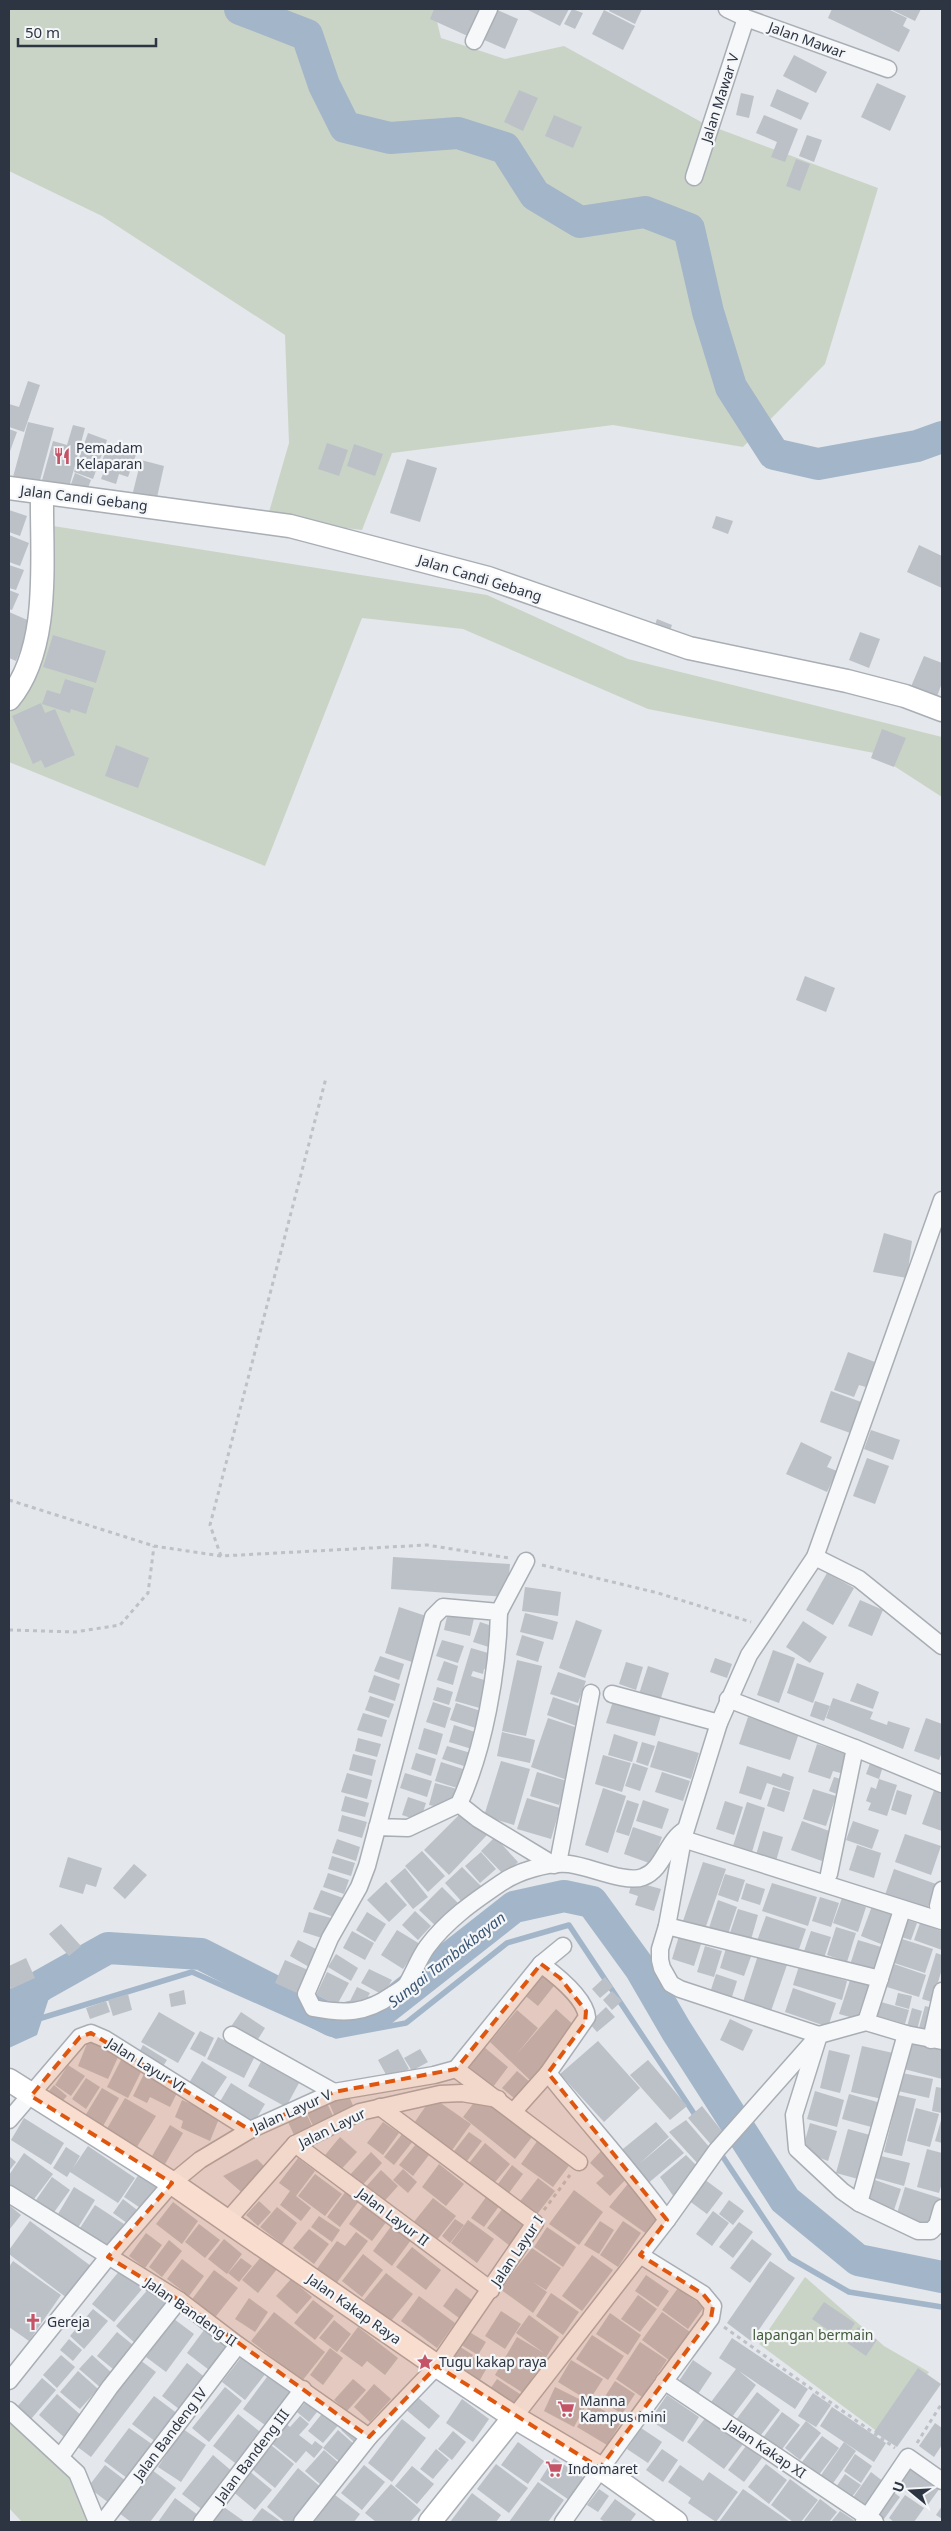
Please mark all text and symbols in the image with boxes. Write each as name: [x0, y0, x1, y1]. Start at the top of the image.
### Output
scale bar: [18, 15, 155, 47]
street label: Jalan Mawar: [764, 16, 848, 62]
text: 50 m: [25, 22, 60, 42]
street label: Jalan Mawar V: [696, 50, 743, 147]
place label: Pemadam Kelaparan: [76, 438, 143, 473]
restaurant icon: Pemadam Kelaparan: [52, 446, 72, 466]
street label: Jalan Candi Gebang: [17, 480, 149, 515]
street label: Jalan Candi Gebang: [414, 549, 544, 605]
water label: Sungai Tambakbayan: [384, 1907, 509, 2011]
street label: Jalan Layur VI: [102, 2032, 189, 2096]
street label: Jalan Layur V: [250, 2086, 334, 2136]
street label: Jalan Layur: [296, 2105, 368, 2151]
street label: Jalan Layur II: [352, 2182, 433, 2250]
street label: Jalan Layur I: [485, 2212, 547, 2291]
street label: Jalan Kakap Raya: [302, 2268, 405, 2348]
street label: Jalan Bandeng II: [140, 2272, 241, 2350]
church icon: Gereja: [23, 2312, 43, 2332]
place label: Gereja: [47, 2312, 90, 2331]
park label: lapangan bermain: [753, 2325, 873, 2344]
place icon: Tugu kakap raya: [415, 2352, 435, 2372]
place label: Tugu kakap raya: [439, 2352, 547, 2371]
street label: Jalan Bandeng IV: [127, 2383, 211, 2486]
place label: Manna Kampus mini: [580, 2391, 666, 2426]
supermarket icon: Manna Kampus mini: [556, 2399, 576, 2419]
street label: Jalan Bandeng III: [209, 2405, 293, 2508]
street label: Jalan Kakap XI: [721, 2414, 810, 2482]
supermarket icon: Indomaret: [544, 2459, 564, 2479]
place label: Indomaret: [568, 2459, 638, 2478]
north arrow: [886, 2466, 936, 2516]
text: U: [887, 2479, 909, 2495]

